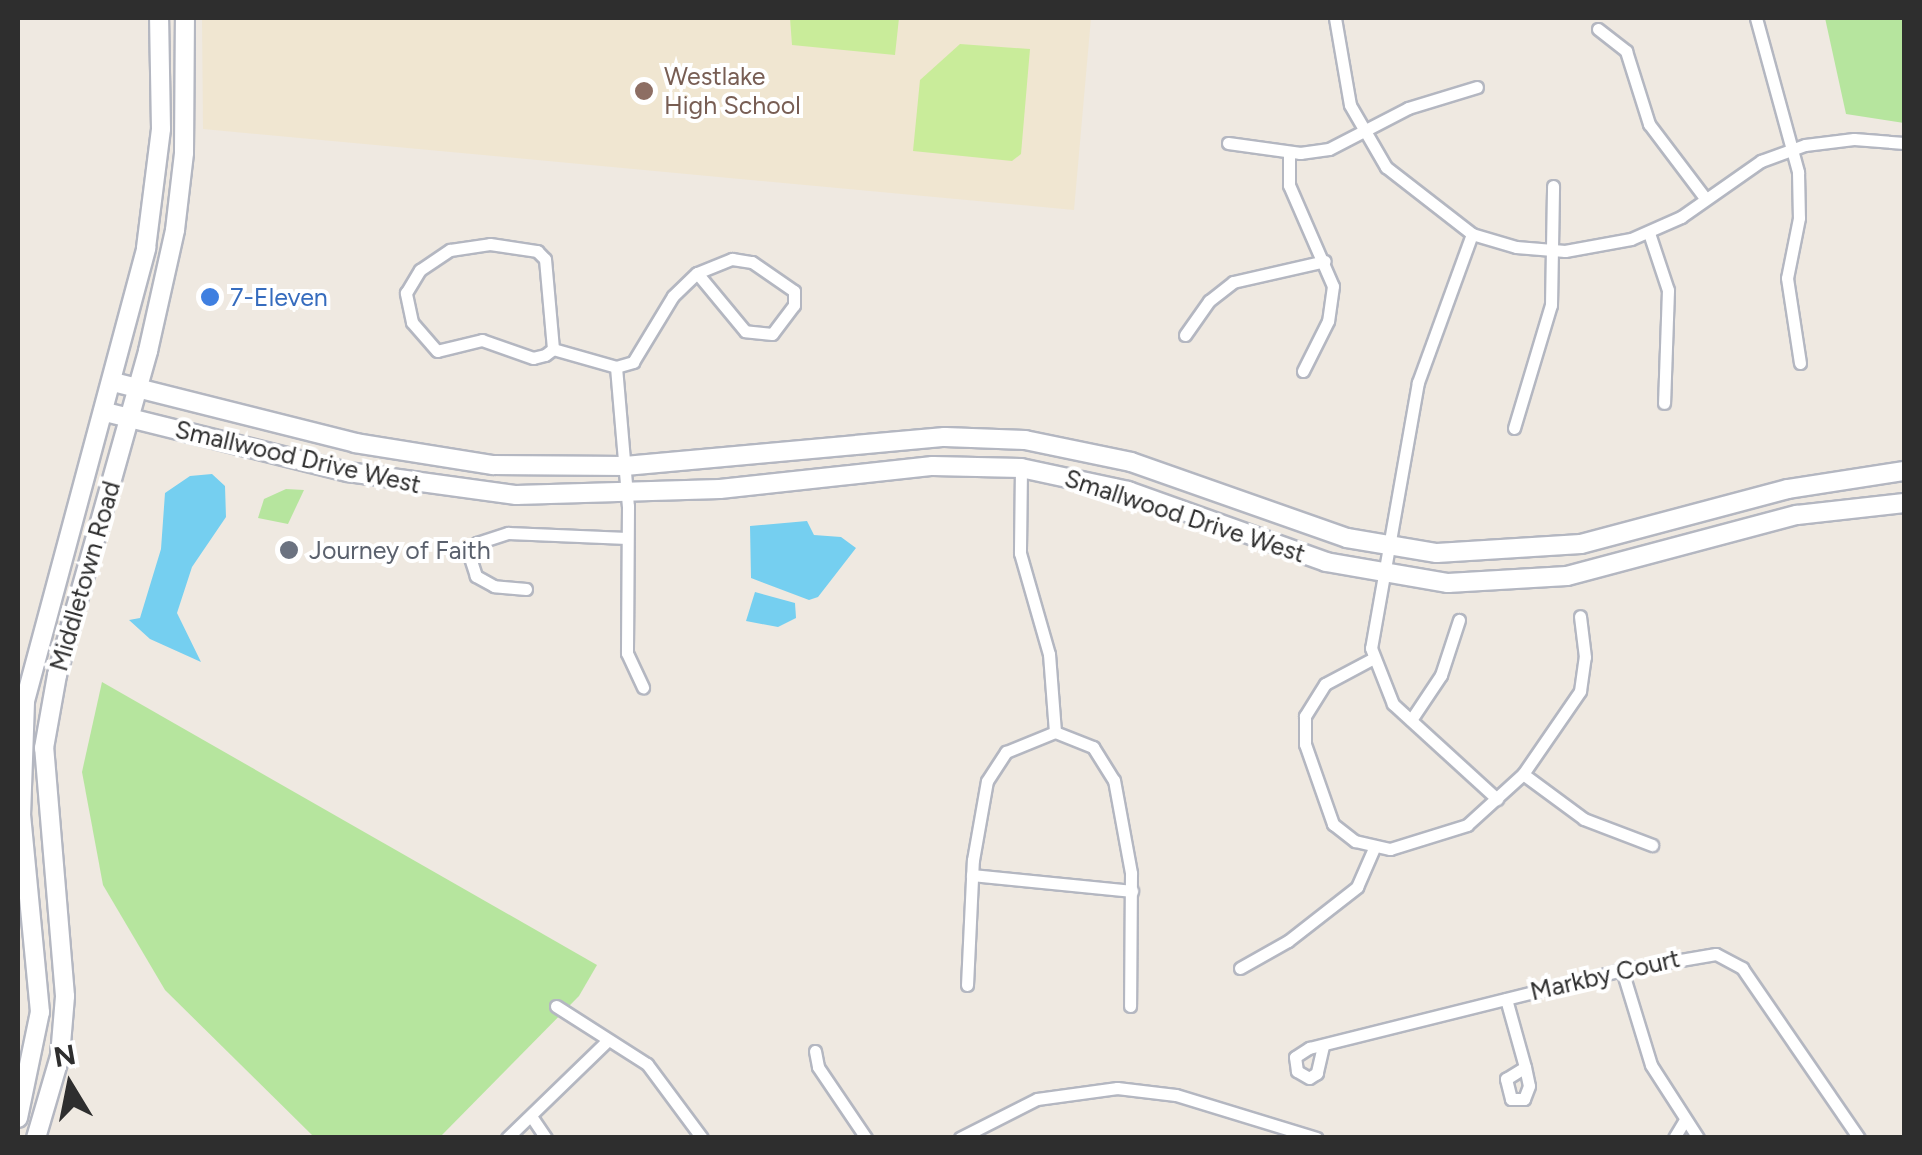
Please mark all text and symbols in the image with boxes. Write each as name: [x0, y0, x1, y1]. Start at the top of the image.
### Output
place label: Westlake High School: [664, 62, 801, 121]
marker: Westlake High School: [633, 80, 655, 102]
place label: 7-Eleven: [230, 282, 328, 312]
marker: 7-Eleven: [199, 286, 221, 308]
street label: Smallwood Drive West: [172, 414, 424, 500]
street label: Smallwood Drive West: [1061, 463, 1309, 569]
street label: Middletown Road: [44, 478, 126, 674]
place label: Journey of Faith: [309, 535, 491, 565]
marker: Journey of Faith: [278, 539, 300, 561]
street label: Markby Court: [1527, 943, 1683, 1007]
north arrow: [20, 1035, 120, 1135]
text: N: [51, 1037, 78, 1074]

